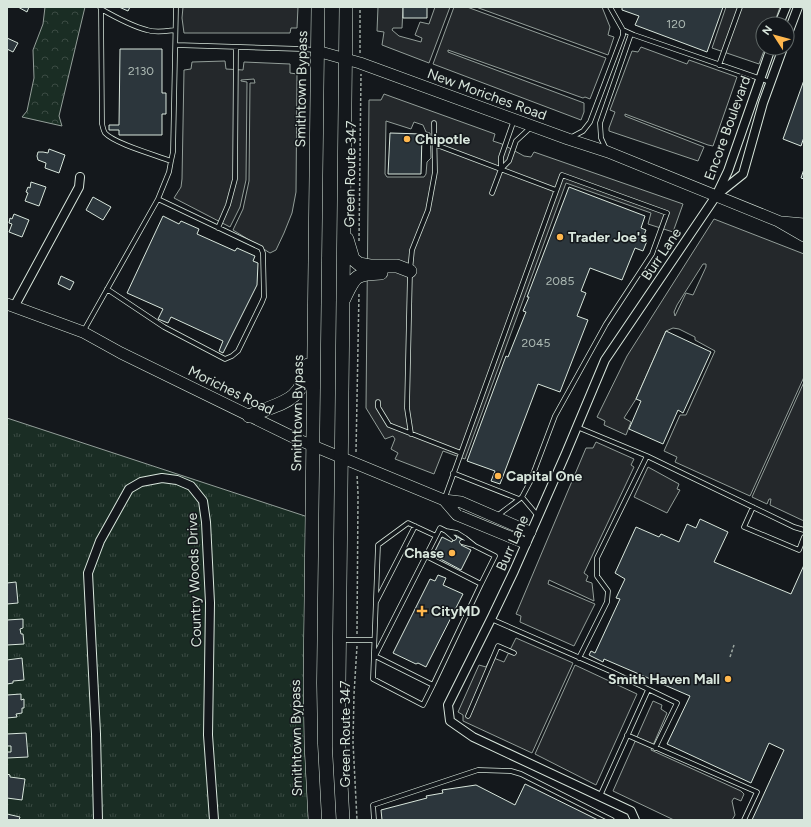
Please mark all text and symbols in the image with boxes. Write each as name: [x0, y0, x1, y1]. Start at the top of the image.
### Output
north arrow: [755, 16, 795, 56]
house number: 120: [666, 17, 686, 31]
text: N: [760, 23, 775, 38]
street label: Smithtown Bypass: [292, 31, 311, 147]
house number: 2130: [128, 64, 154, 78]
street label: New Moriches Road: [425, 65, 549, 124]
street label: Encore Boulevard: [701, 74, 754, 183]
street label: Green Route 347: [341, 120, 360, 228]
place label: Chipotle: [415, 131, 470, 148]
marker: Chipotle: [402, 134, 412, 144]
street label: Burr Lane: [638, 225, 685, 284]
place label: Trader Joe's: [568, 229, 647, 246]
marker: Trader Joe's: [555, 232, 565, 242]
house number: 2085: [546, 274, 574, 288]
house number: 2045: [522, 336, 550, 350]
street label: Smithtown Bypass: [288, 355, 307, 471]
street label: Moriches Road: [185, 362, 276, 419]
place label: Capital One: [506, 468, 582, 485]
marker: Capital One: [493, 471, 503, 481]
street label: Country Woods Drive: [184, 512, 205, 647]
street label: Burr Lane: [493, 512, 532, 574]
place label: Chase: [404, 545, 444, 562]
marker: Chase: [447, 548, 457, 558]
place label: CityMD: [431, 603, 481, 620]
marker: CityMD: [416, 605, 428, 617]
place label: Smith Haven Mall: [608, 671, 720, 688]
marker: Smith Haven Mall: [723, 674, 733, 684]
street label: Smithtown Bypass: [287, 680, 306, 796]
street label: Green Route 347: [337, 680, 354, 787]

